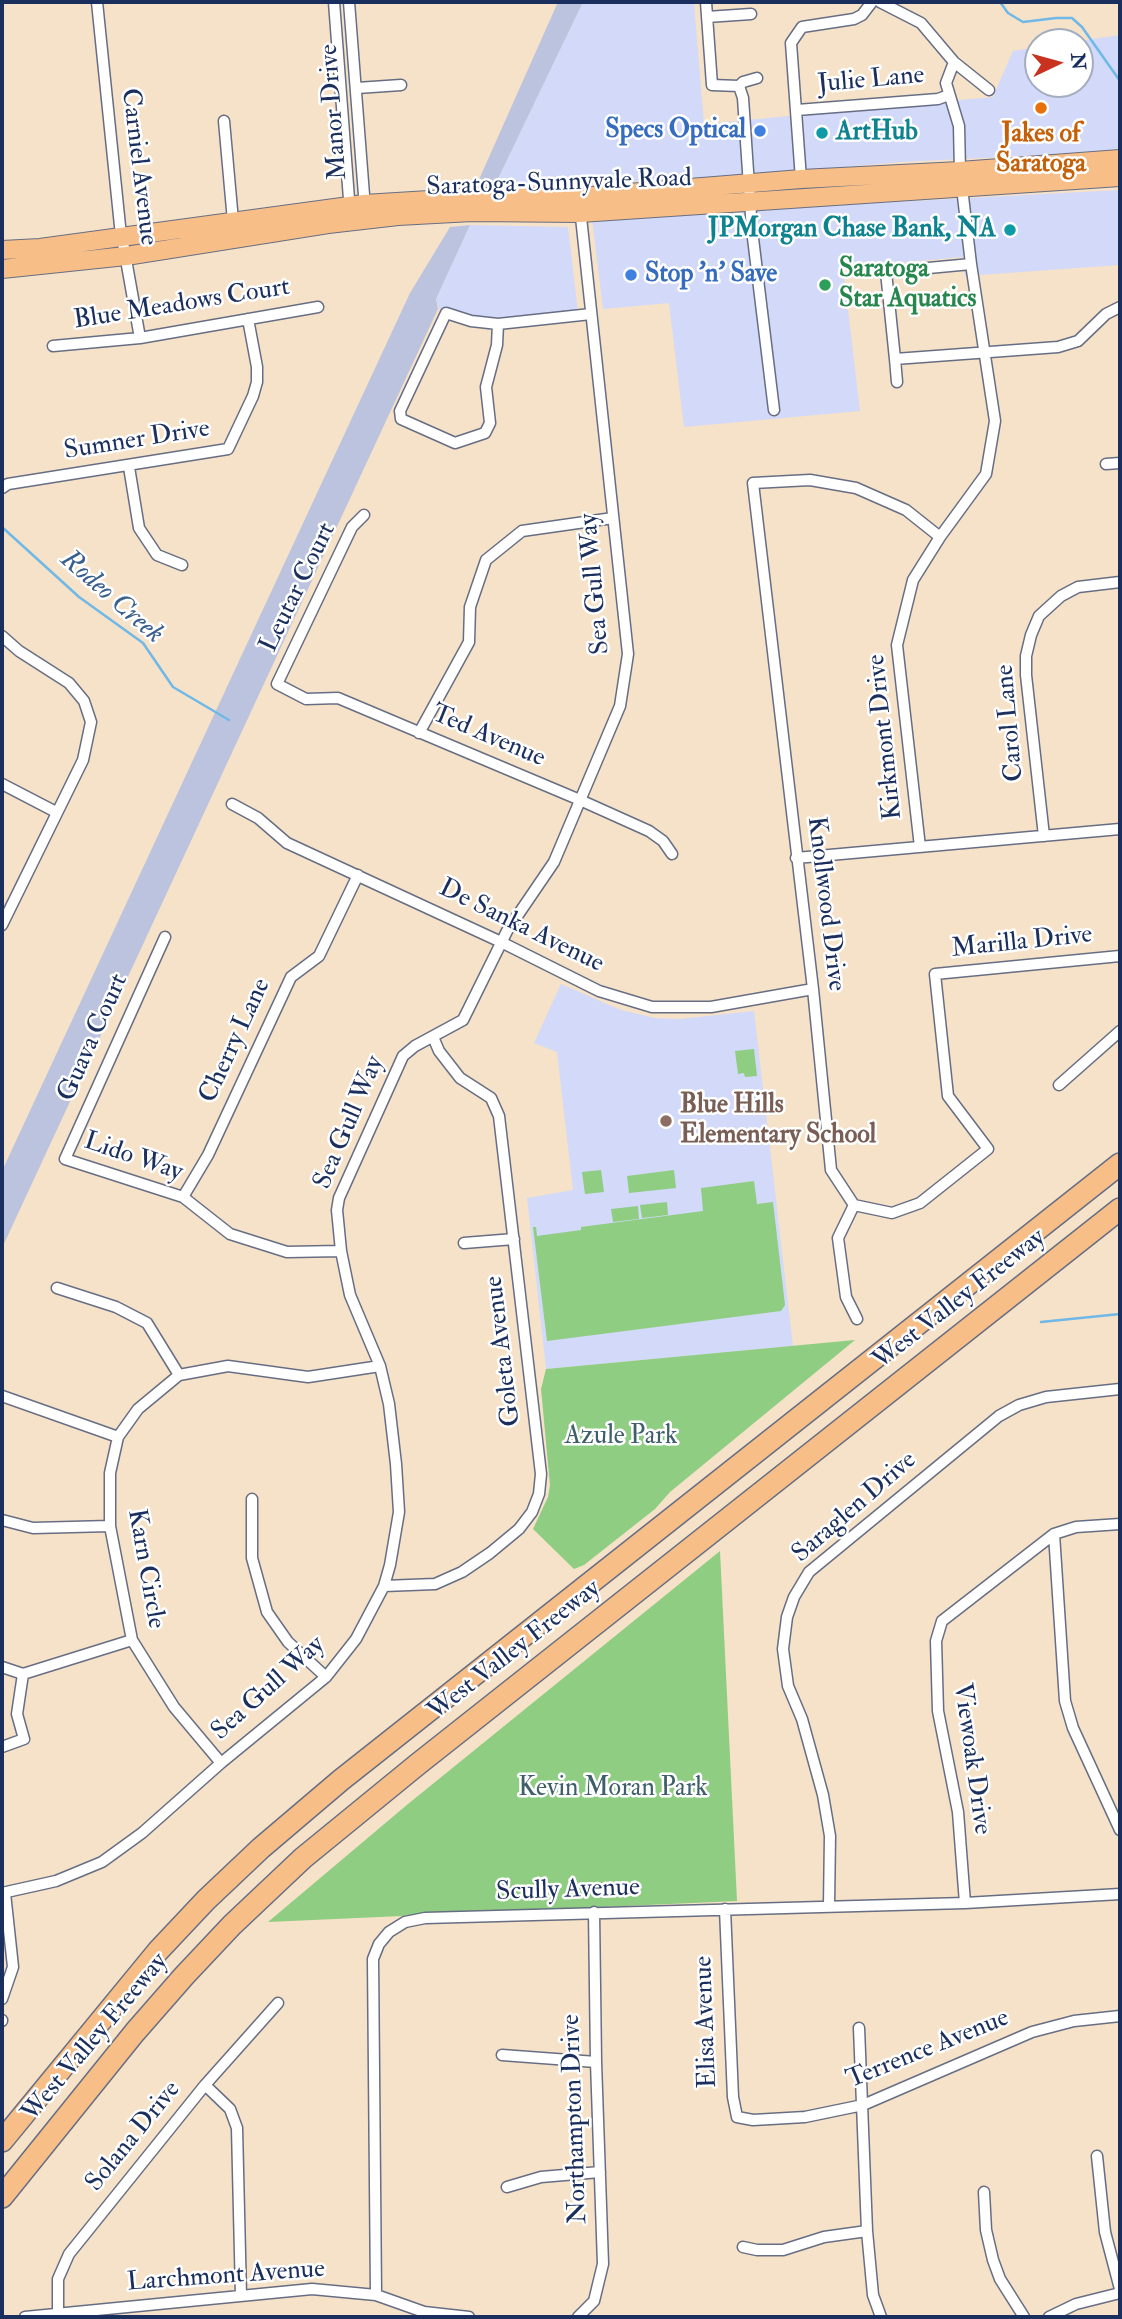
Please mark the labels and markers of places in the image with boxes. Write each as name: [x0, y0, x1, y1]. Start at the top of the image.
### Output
marker: Jakes of Saratoga: [1033, 100, 1049, 116]
place label: Specs Optical: [605, 115, 746, 147]
place label: ArtHub: [836, 117, 918, 149]
place label: Jakes of Saratoga: [996, 119, 1086, 180]
marker: Specs Optical: [752, 123, 768, 139]
marker: ArtHub: [814, 125, 830, 141]
place label: JPMorgan Chase Bank, NA: [708, 214, 996, 246]
marker: JPMorgan Chase Bank, NA: [1002, 222, 1018, 238]
place label: Saratoga Star Aquatics: [839, 254, 976, 316]
place label: Stop ’n’ Save: [645, 259, 777, 291]
marker: Stop ’n’ Save: [623, 267, 639, 283]
marker: Saratoga Star Aquatics: [817, 277, 833, 293]
place label: Blue Hills Elementary School: [680, 1090, 876, 1152]
marker: Blue Hills Elementary School: [658, 1113, 674, 1129]

